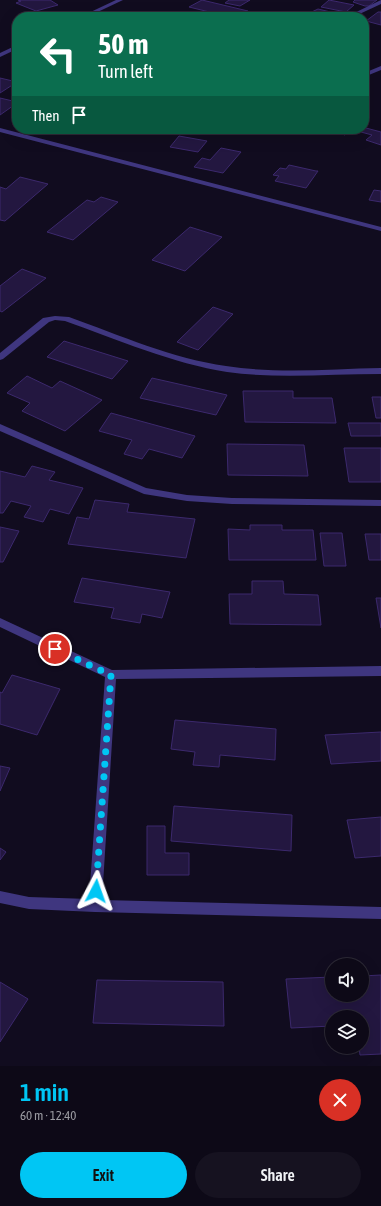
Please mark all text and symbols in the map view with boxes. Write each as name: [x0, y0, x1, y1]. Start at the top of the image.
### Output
icon: left: [32, 28, 84, 80]
text: 50 m: [98, 28, 148, 60]
text: Turn left: [98, 61, 153, 82]
icon: arrive: [68, 104, 90, 126]
text: Then: [32, 107, 60, 124]
pin: [38, 632, 72, 666]
icon: arrive: [44, 638, 66, 660]
position arrow: [75, 870, 117, 912]
map controls: [325, 958, 369, 1054]
button: sound: [325, 958, 369, 1002]
button: layers: [325, 1010, 369, 1054]
text: 1 min: [20, 1079, 69, 1106]
button: close: [319, 1079, 361, 1121]
text: 60 m · 12:40: [20, 1108, 76, 1123]
button: Exit: [20, 1152, 187, 1198]
button: Share: [195, 1152, 361, 1198]

